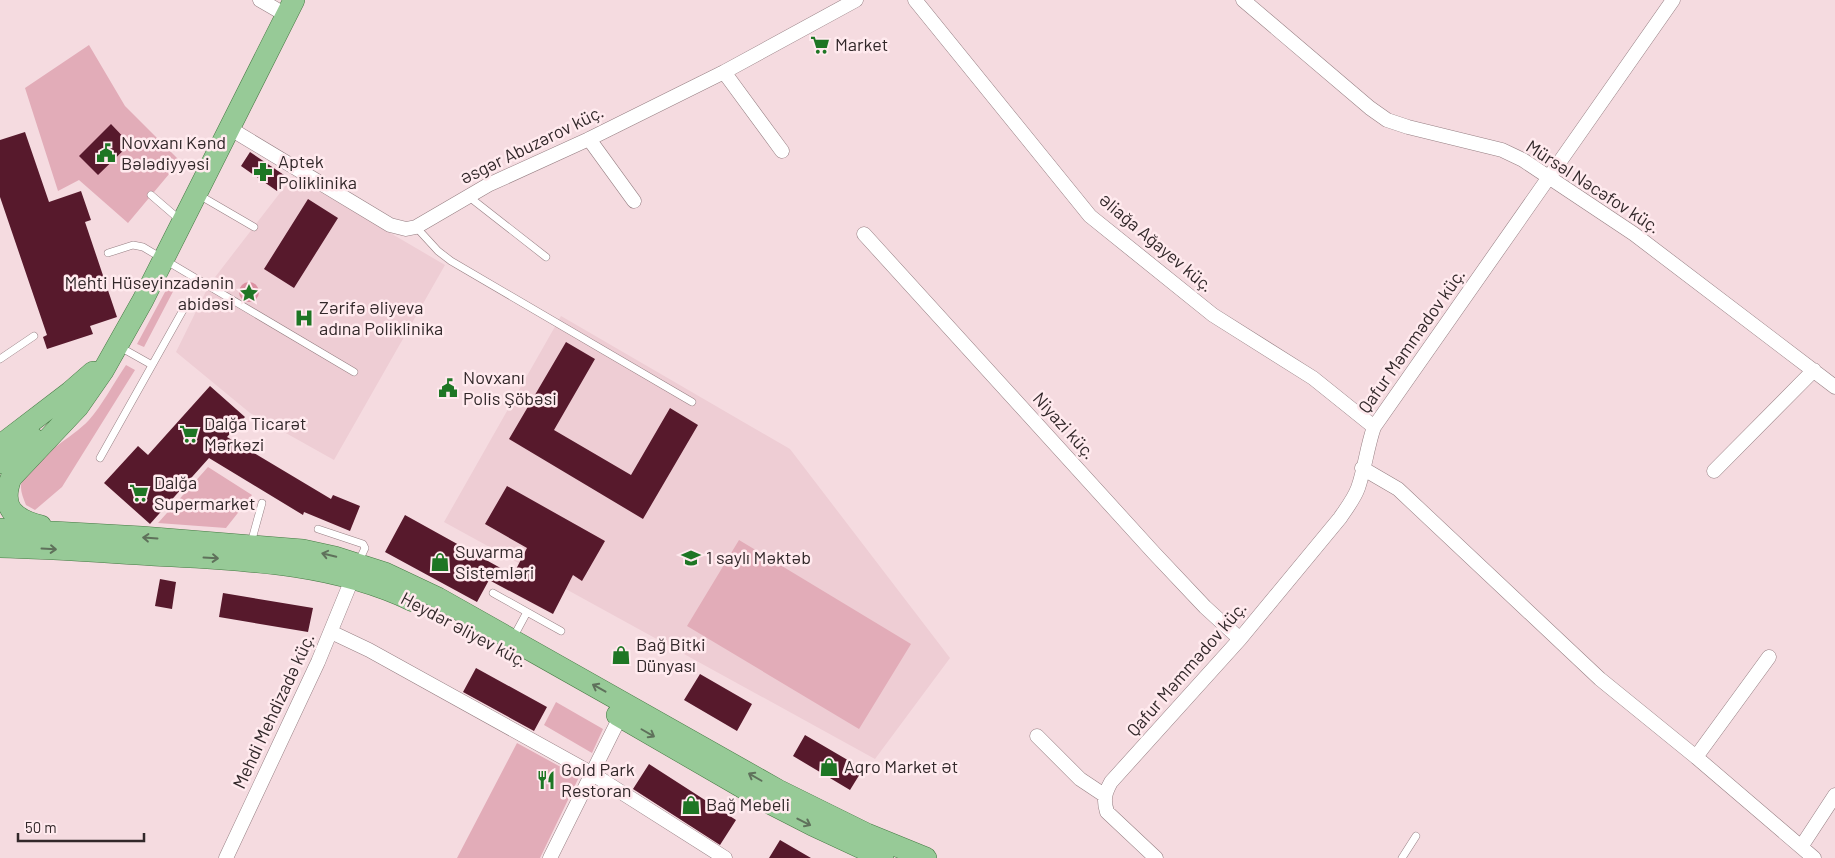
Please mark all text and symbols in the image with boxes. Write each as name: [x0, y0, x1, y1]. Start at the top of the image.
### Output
place label: Market: [835, 33, 888, 55]
supermarket icon: Market: [809, 34, 831, 56]
street label: Əsgər Abuzərov küç.: [456, 100, 607, 188]
place label: Novxanı Kənd Bələdiyyəsi: [121, 131, 226, 174]
street label: Mürsəl Nəcəfov küç.: [1522, 135, 1665, 238]
public building icon: Novxanı Kənd Bələdiyyəsi: [95, 142, 117, 164]
place label: Aptek Poliklinika: [278, 150, 357, 193]
pharmacy icon: Aptek Poliklinika: [252, 161, 274, 183]
street label: Əliağa Ağayev küç.: [1095, 188, 1218, 296]
street label: Qafur Məmmədov küç.: [1353, 264, 1469, 417]
place label: Mehti Hüseyinzadənin abidəsi: [64, 271, 234, 314]
place icon: Mehti Hüseyinzadənin abidəsi: [238, 282, 260, 304]
place label: Zərifə Əliyeva adına Poliklinika: [319, 296, 443, 339]
hospital icon: Zərifə Əliyeva adına Poliklinika: [293, 307, 315, 329]
place label: Novxanı Polis Şöbəsi: [463, 366, 557, 409]
public building icon: Novxanı Polis Şöbəsi: [437, 377, 459, 399]
street label: Niyazi küç.: [1029, 387, 1101, 463]
place label: Dalğa Ticarət Mərkəzi: [204, 412, 307, 455]
supermarket icon: Dalğa Ticarət Mərkəzi: [178, 423, 200, 445]
place label: Dalğa Supermarket: [154, 471, 255, 514]
supermarket icon: Dalğa Supermarket: [128, 482, 150, 504]
one-way arrow: [142, 533, 158, 542]
place label: Suvarma Sistemləri: [455, 540, 534, 583]
one-way arrow: [40, 544, 56, 553]
place label: 1 saylı Məktəb: [706, 546, 811, 568]
school or university icon: 1 saylı Məktəb: [680, 547, 702, 569]
one-way arrow: [321, 550, 337, 559]
shop icon: Suvarma Sistemləri: [429, 551, 451, 573]
one-way arrow: [203, 553, 219, 562]
street label: Heydər Əliyev küç.: [397, 587, 531, 672]
street label: Qafur Məmmədov küç.: [1122, 596, 1251, 740]
street label: Mehdi Mehdizadə küç.: [227, 629, 319, 792]
place label: Bağ Bitki Dünyası: [636, 633, 706, 676]
shop icon: Bağ Bitki Dünyası: [610, 644, 632, 666]
one-way arrow: [592, 683, 607, 692]
one-way arrow: [640, 728, 654, 738]
place label: Aqro Market Ət: [844, 755, 958, 777]
shop icon: Aqro Market Ət: [818, 756, 840, 778]
place label: Gold Park Restoran: [561, 758, 635, 801]
restaurant icon: Gold Park Restoran: [535, 769, 557, 791]
one-way arrow: [748, 772, 763, 782]
place label: Bağ Mebeli: [706, 793, 790, 815]
shop icon: Bağ Mebeli: [680, 794, 702, 816]
scale bar: [18, 810, 144, 842]
one-way arrow: [797, 817, 812, 827]
text: 50 m: [25, 818, 57, 836]

